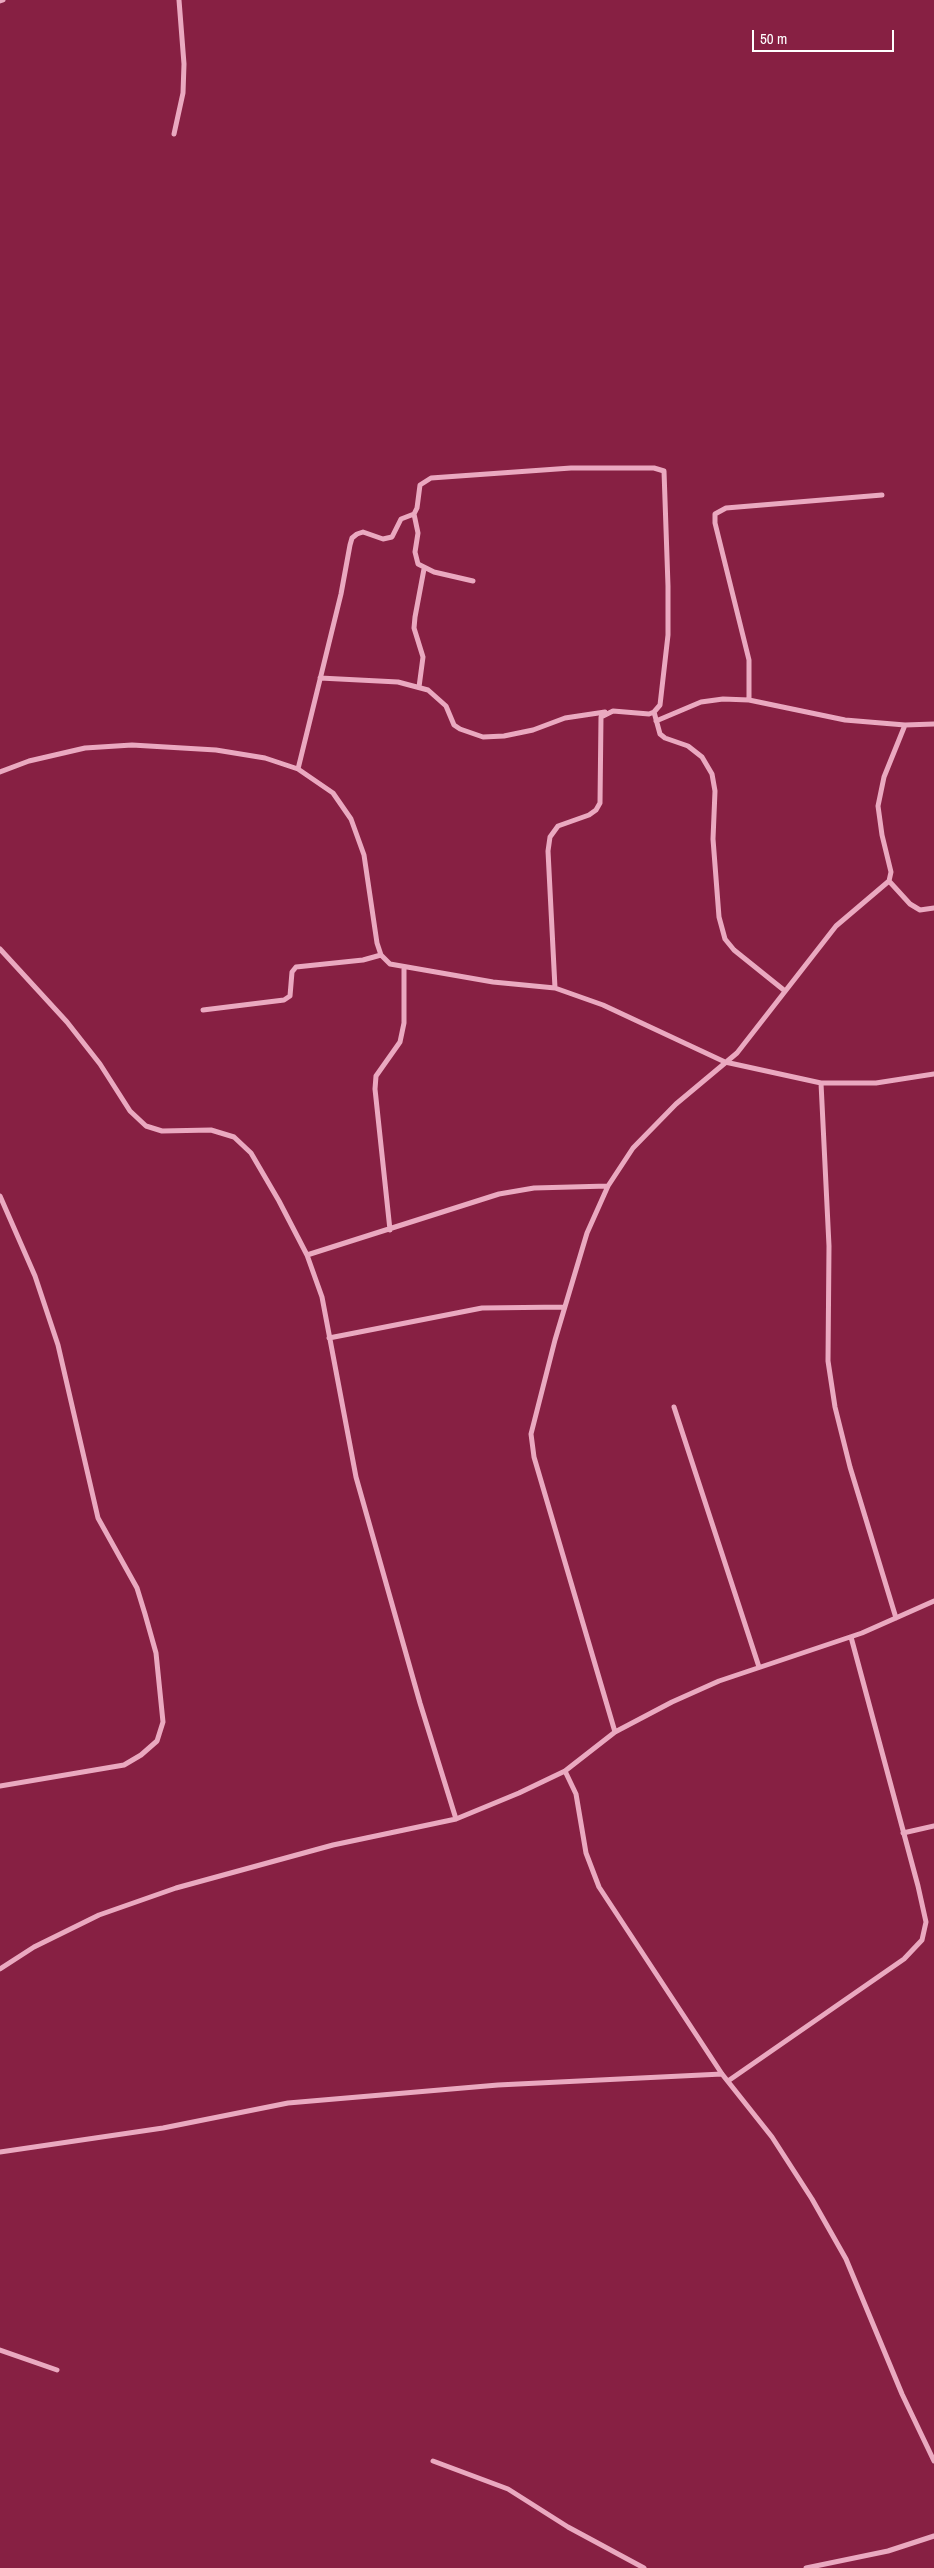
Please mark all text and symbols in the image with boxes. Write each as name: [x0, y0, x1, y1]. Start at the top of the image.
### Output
scale bar: [754, 20, 896, 52]
text: 50 m: [760, 28, 787, 49]

